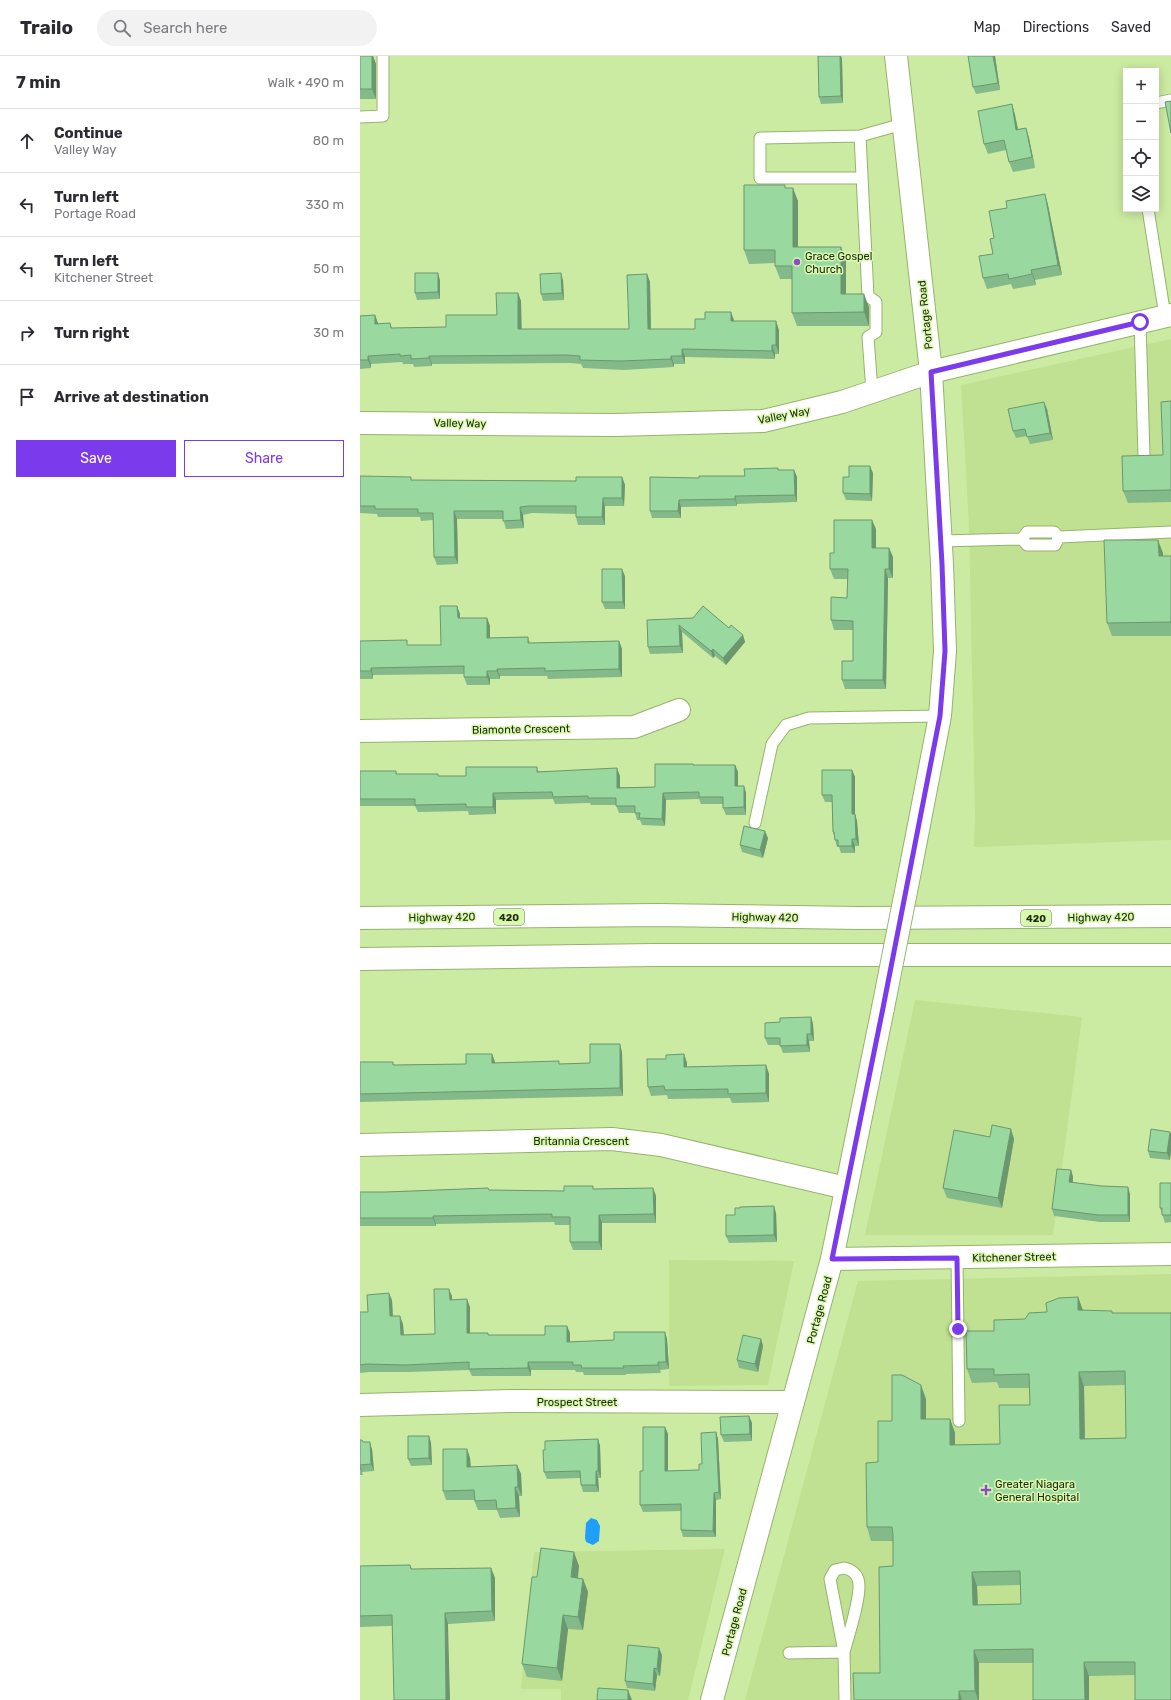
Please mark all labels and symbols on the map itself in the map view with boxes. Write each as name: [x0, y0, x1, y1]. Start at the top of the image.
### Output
place label: Grace Gospel Church: [805, 250, 872, 276]
marker: Grace Gospel Church: [792, 257, 802, 267]
street label: Portage Road: [915, 280, 936, 350]
route start: [1131, 313, 1149, 331]
street label: Valley Way: [757, 404, 811, 427]
street label: Valley Way: [433, 417, 487, 430]
street label: Biamonte Crescent: [472, 722, 571, 737]
road number: 420: [494, 909, 524, 925]
street label: Highway 420: [408, 910, 476, 925]
street label: Highway 420: [731, 910, 799, 925]
road number: 420: [1021, 910, 1051, 926]
street label: Highway 420: [1067, 910, 1135, 925]
street label: Britannia Crescent: [533, 1135, 629, 1148]
street label: Kitchener Street: [972, 1250, 1057, 1265]
street label: Portage Road: [804, 1275, 835, 1345]
route end: [949, 1320, 967, 1338]
street label: Prospect Street: [537, 1396, 618, 1409]
place label: Greater Niagara General Hospital: [995, 1478, 1079, 1504]
marker: Greater Niagara General Hospital: [980, 1484, 992, 1496]
street label: Portage Road: [719, 1587, 750, 1657]

